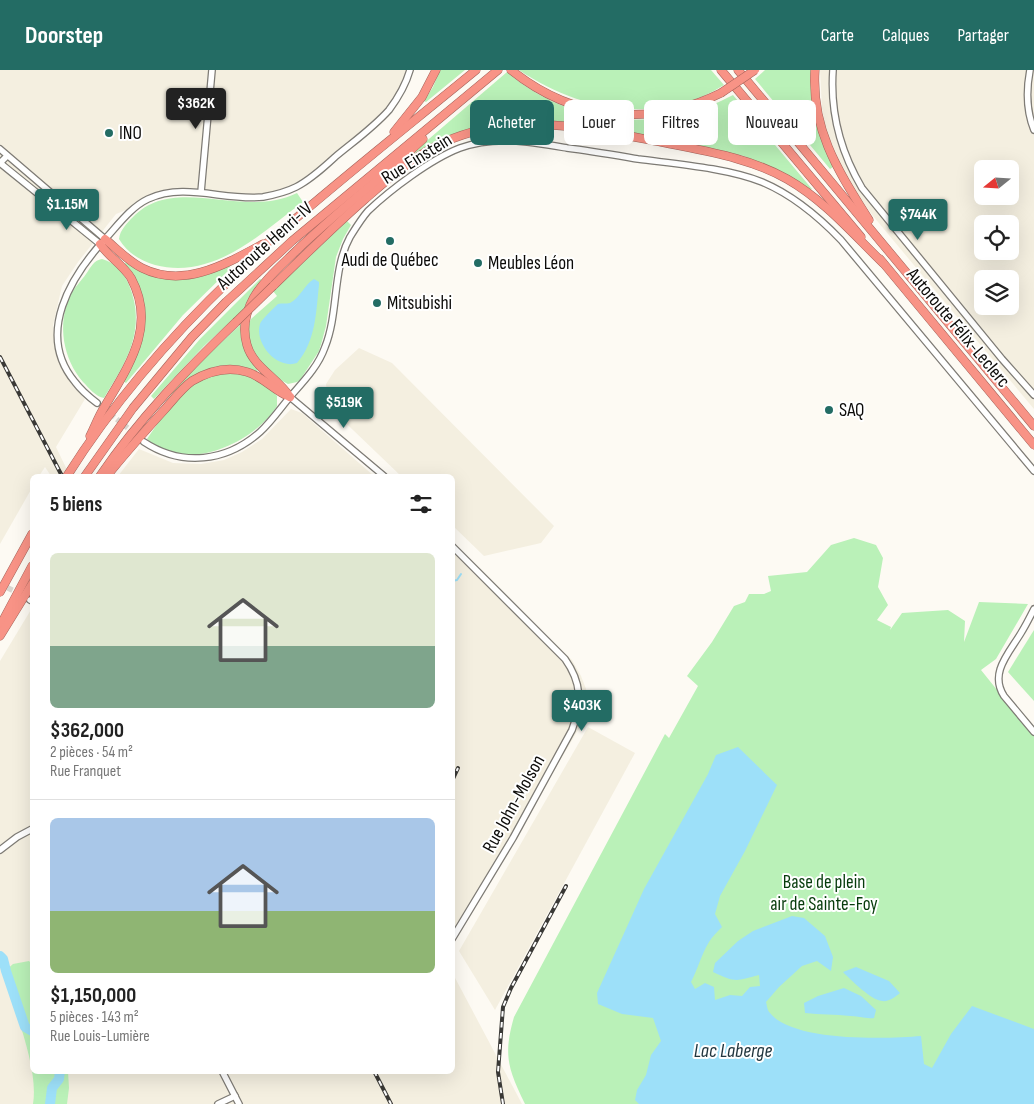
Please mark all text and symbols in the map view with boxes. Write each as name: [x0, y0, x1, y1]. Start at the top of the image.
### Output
text: Doorstep: [25, 21, 103, 50]
text: Carte: [821, 25, 854, 46]
text: Calques: [882, 25, 929, 46]
text: Partager: [957, 25, 1009, 46]
pin: $362K: [161, 88, 231, 130]
text: $362K: [177, 94, 215, 113]
chip: Acheter: [470, 100, 554, 145]
chip: Louer: [564, 100, 634, 145]
chip: Filtres: [644, 100, 718, 145]
chip: Nouveau: [728, 100, 816, 145]
place label: INO: [119, 122, 142, 145]
marker: INO: [103, 127, 115, 139]
street label: Rue Einstein: [378, 128, 456, 190]
north arrow: [974, 160, 1019, 205]
map controls: [974, 160, 1019, 315]
pin: $1.15M: [26, 189, 108, 231]
text: $1.15M: [46, 195, 88, 214]
street label: Autoroute Henri-IV: [212, 197, 318, 296]
pin: $744K: [883, 198, 953, 241]
text: $744K: [899, 205, 937, 224]
button: locate: [974, 215, 1019, 260]
marker: Audi de Québec: [384, 235, 396, 247]
place label: Audi de Québec: [340, 249, 439, 272]
place label: Meubles Léon: [488, 252, 574, 275]
marker: Meubles Léon: [472, 257, 484, 269]
street label: Autoroute Félix-Leclerc: [901, 263, 1015, 392]
button: layers: [974, 270, 1019, 315]
place label: Mitsubishi: [387, 292, 452, 315]
marker: Mitsubishi: [371, 297, 383, 309]
pin: $519K: [309, 386, 379, 429]
text: $519K: [326, 393, 362, 412]
place label: SAQ: [839, 399, 864, 422]
marker: SAQ: [823, 404, 835, 416]
icon: filters: [407, 490, 435, 518]
text: 5 biens: [50, 492, 102, 517]
icon: home: [198, 585, 288, 675]
pin: $403K: [547, 690, 617, 732]
text: $403K: [563, 696, 601, 715]
text: $362,000: [50, 718, 124, 743]
text: 2 pièces · 54 m²: [50, 743, 133, 762]
street label: Rue John-Molson: [478, 751, 550, 857]
text: Rue Franquet: [50, 762, 121, 781]
icon: home: [198, 851, 288, 941]
park label: Base de plein air de Sainte-Foy: [770, 871, 878, 916]
text: $1,150,000: [50, 983, 136, 1008]
text: 5 pièces · 143 m²: [50, 1008, 139, 1027]
text: Rue Louis-Lumière: [50, 1027, 150, 1046]
water label: Lac Laberge: [694, 1039, 772, 1063]

